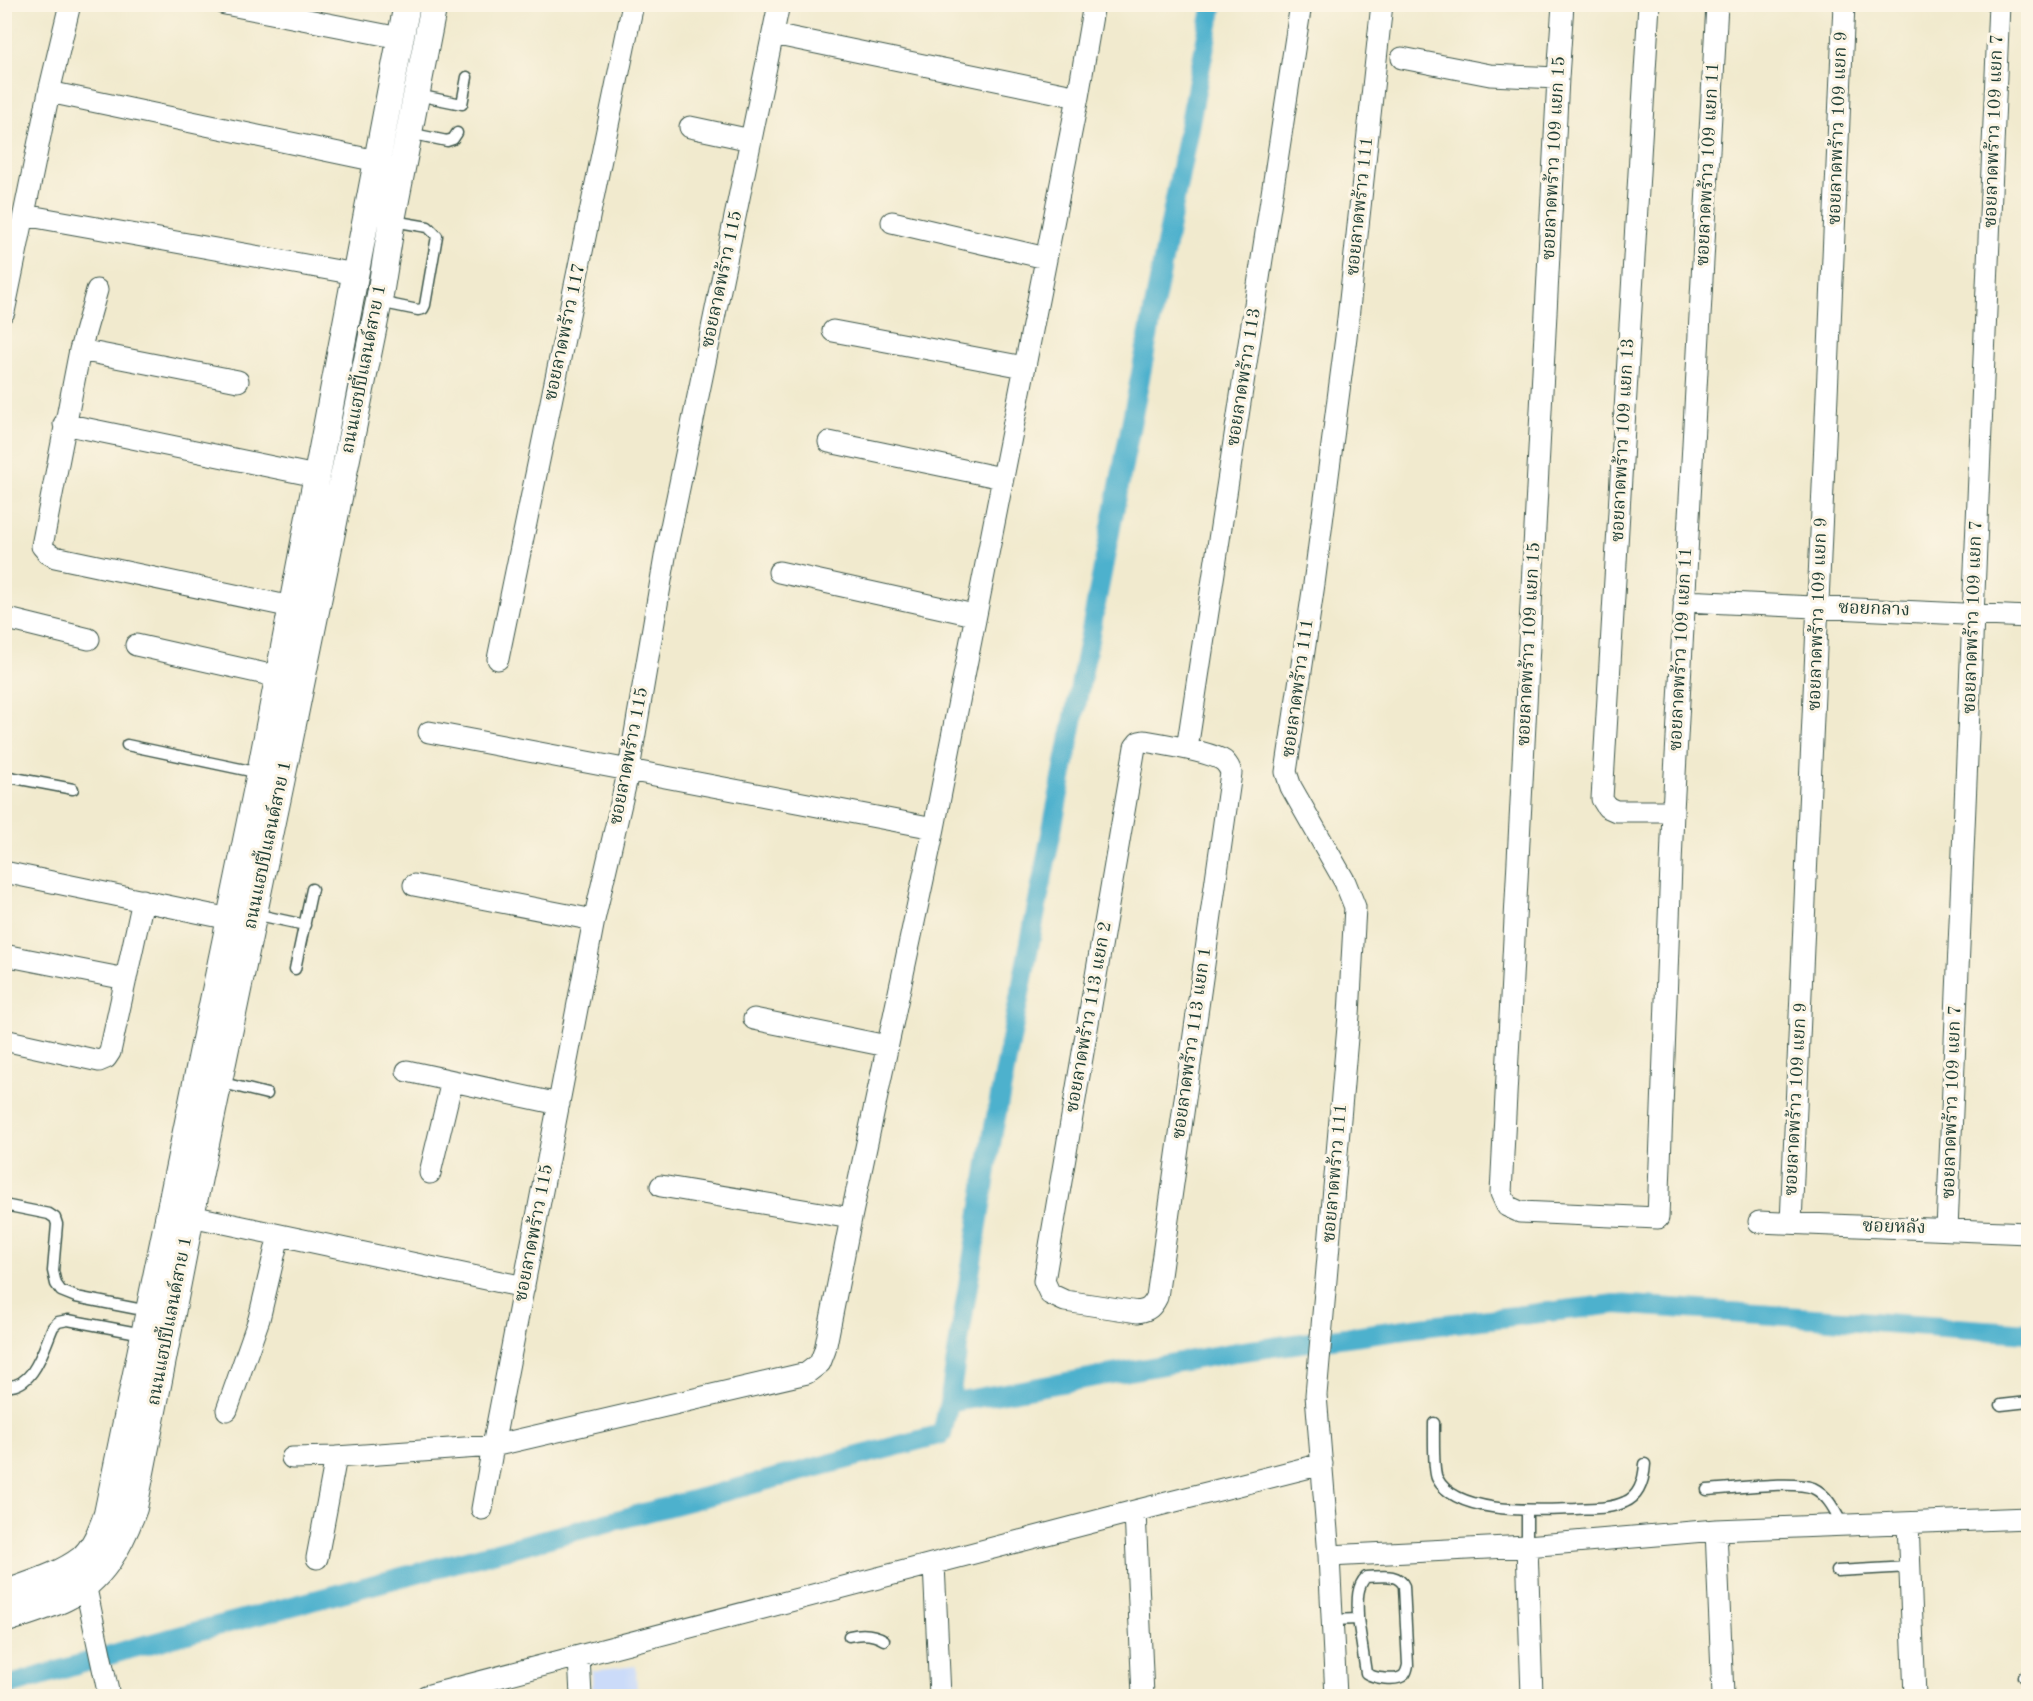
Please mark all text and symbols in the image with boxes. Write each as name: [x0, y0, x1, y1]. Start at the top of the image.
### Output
street label: ซอยลาดพร้าว 109 แยก 9: [1824, 31, 1850, 225]
street label: ซอยลาดพร้าว 109 แยก 7: [1980, 34, 2006, 228]
street label: ซอยลาดพร้าว 109 แยก 15: [1538, 55, 1568, 260]
street label: ซอยลาดพร้าว 109 แยก 11: [1692, 61, 1722, 266]
street label: ซอยลาดพร้าว 111: [1342, 135, 1376, 276]
street label: ซอยลาดพร้าว 115: [697, 208, 745, 349]
street label: ซอยลาดพร้าว 117: [540, 261, 588, 402]
street label: ถนนแฮปปี้แลนด์สาย 1: [333, 282, 389, 455]
street label: ซอยลาดพร้าว 113: [1222, 306, 1264, 447]
street label: ซอยลาดพร้าว 109 แยก 13: [1607, 337, 1637, 542]
street label: ซอยลาดพร้าว 109 แยก 9: [1804, 517, 1830, 711]
street label: ซอยลาดพร้าว 109 แยก 7: [1959, 520, 1985, 714]
street label: ซอยลาดพร้าว 109 แยก 15: [1513, 541, 1543, 746]
street label: ซอยลาดพร้าว 109 แยก 11: [1665, 546, 1695, 751]
street label: ซอยกลาง: [1838, 599, 1910, 619]
street label: ซอยลาดพร้าว 111: [1277, 617, 1317, 758]
street label: ซอยลาดพร้าว 115: [605, 685, 651, 826]
street label: ถนนแฮปปี้แลนด์สาย 1: [235, 758, 295, 931]
street label: ซอยลาดพร้าว 113 แยก 2: [1061, 920, 1115, 1114]
street label: ซอยลาดพร้าว 113 แยก 1: [1168, 946, 1214, 1140]
street label: ซอยลาดพร้าว 109 แยก 9: [1780, 1002, 1810, 1196]
street label: ซอยลาดพร้าว 109 แยก 7: [1938, 1005, 1964, 1199]
street label: ซอยลาดพร้าว 111: [1318, 1102, 1350, 1243]
street label: ซอยลาดพร้าว 115: [510, 1162, 556, 1303]
street label: ซอยหลัง: [1862, 1216, 1926, 1237]
street label: ถนนแฮปปี้แลนด์สาย 1: [139, 1234, 195, 1407]

